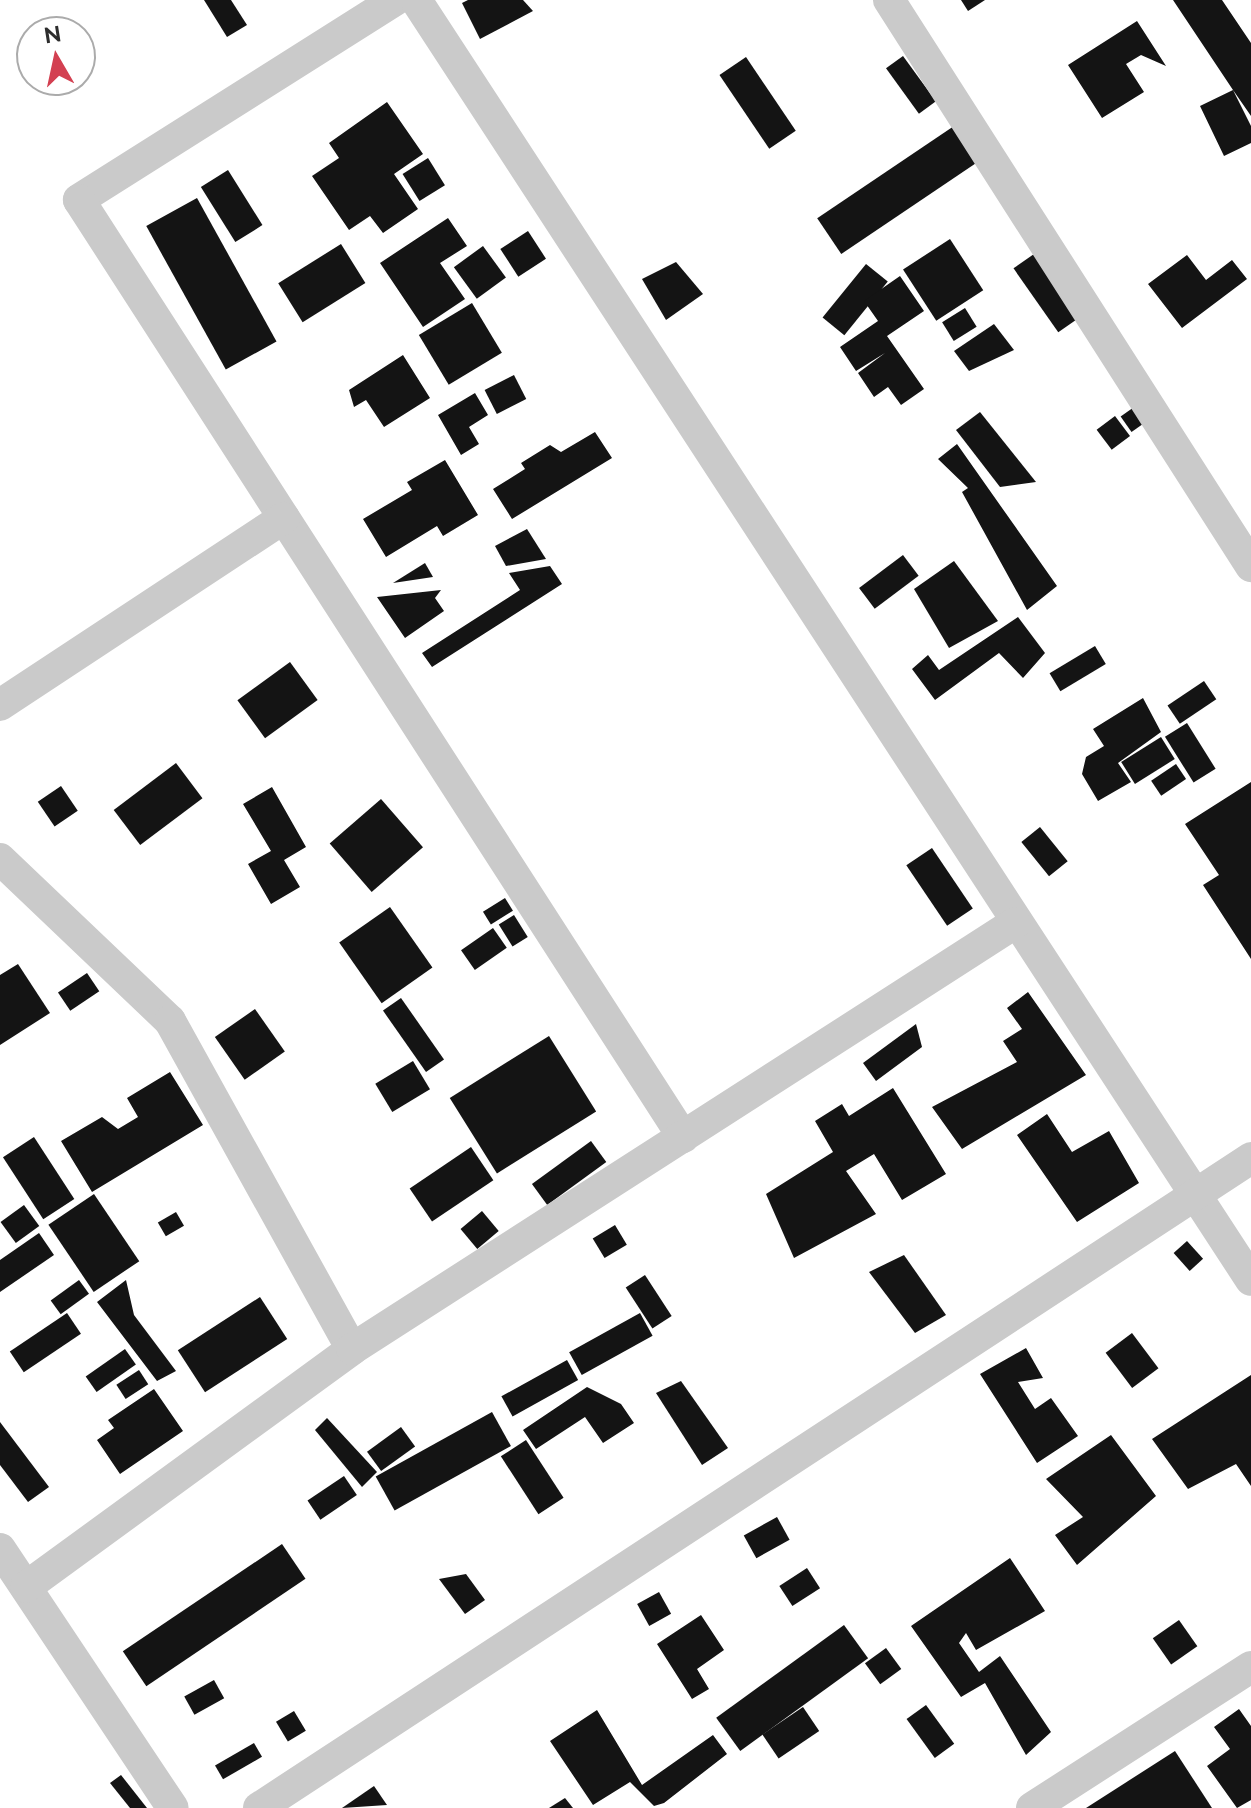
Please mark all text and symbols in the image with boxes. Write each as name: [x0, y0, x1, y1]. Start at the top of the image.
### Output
north arrow: [16, 16, 96, 96]
text: N: [42, 20, 63, 48]

